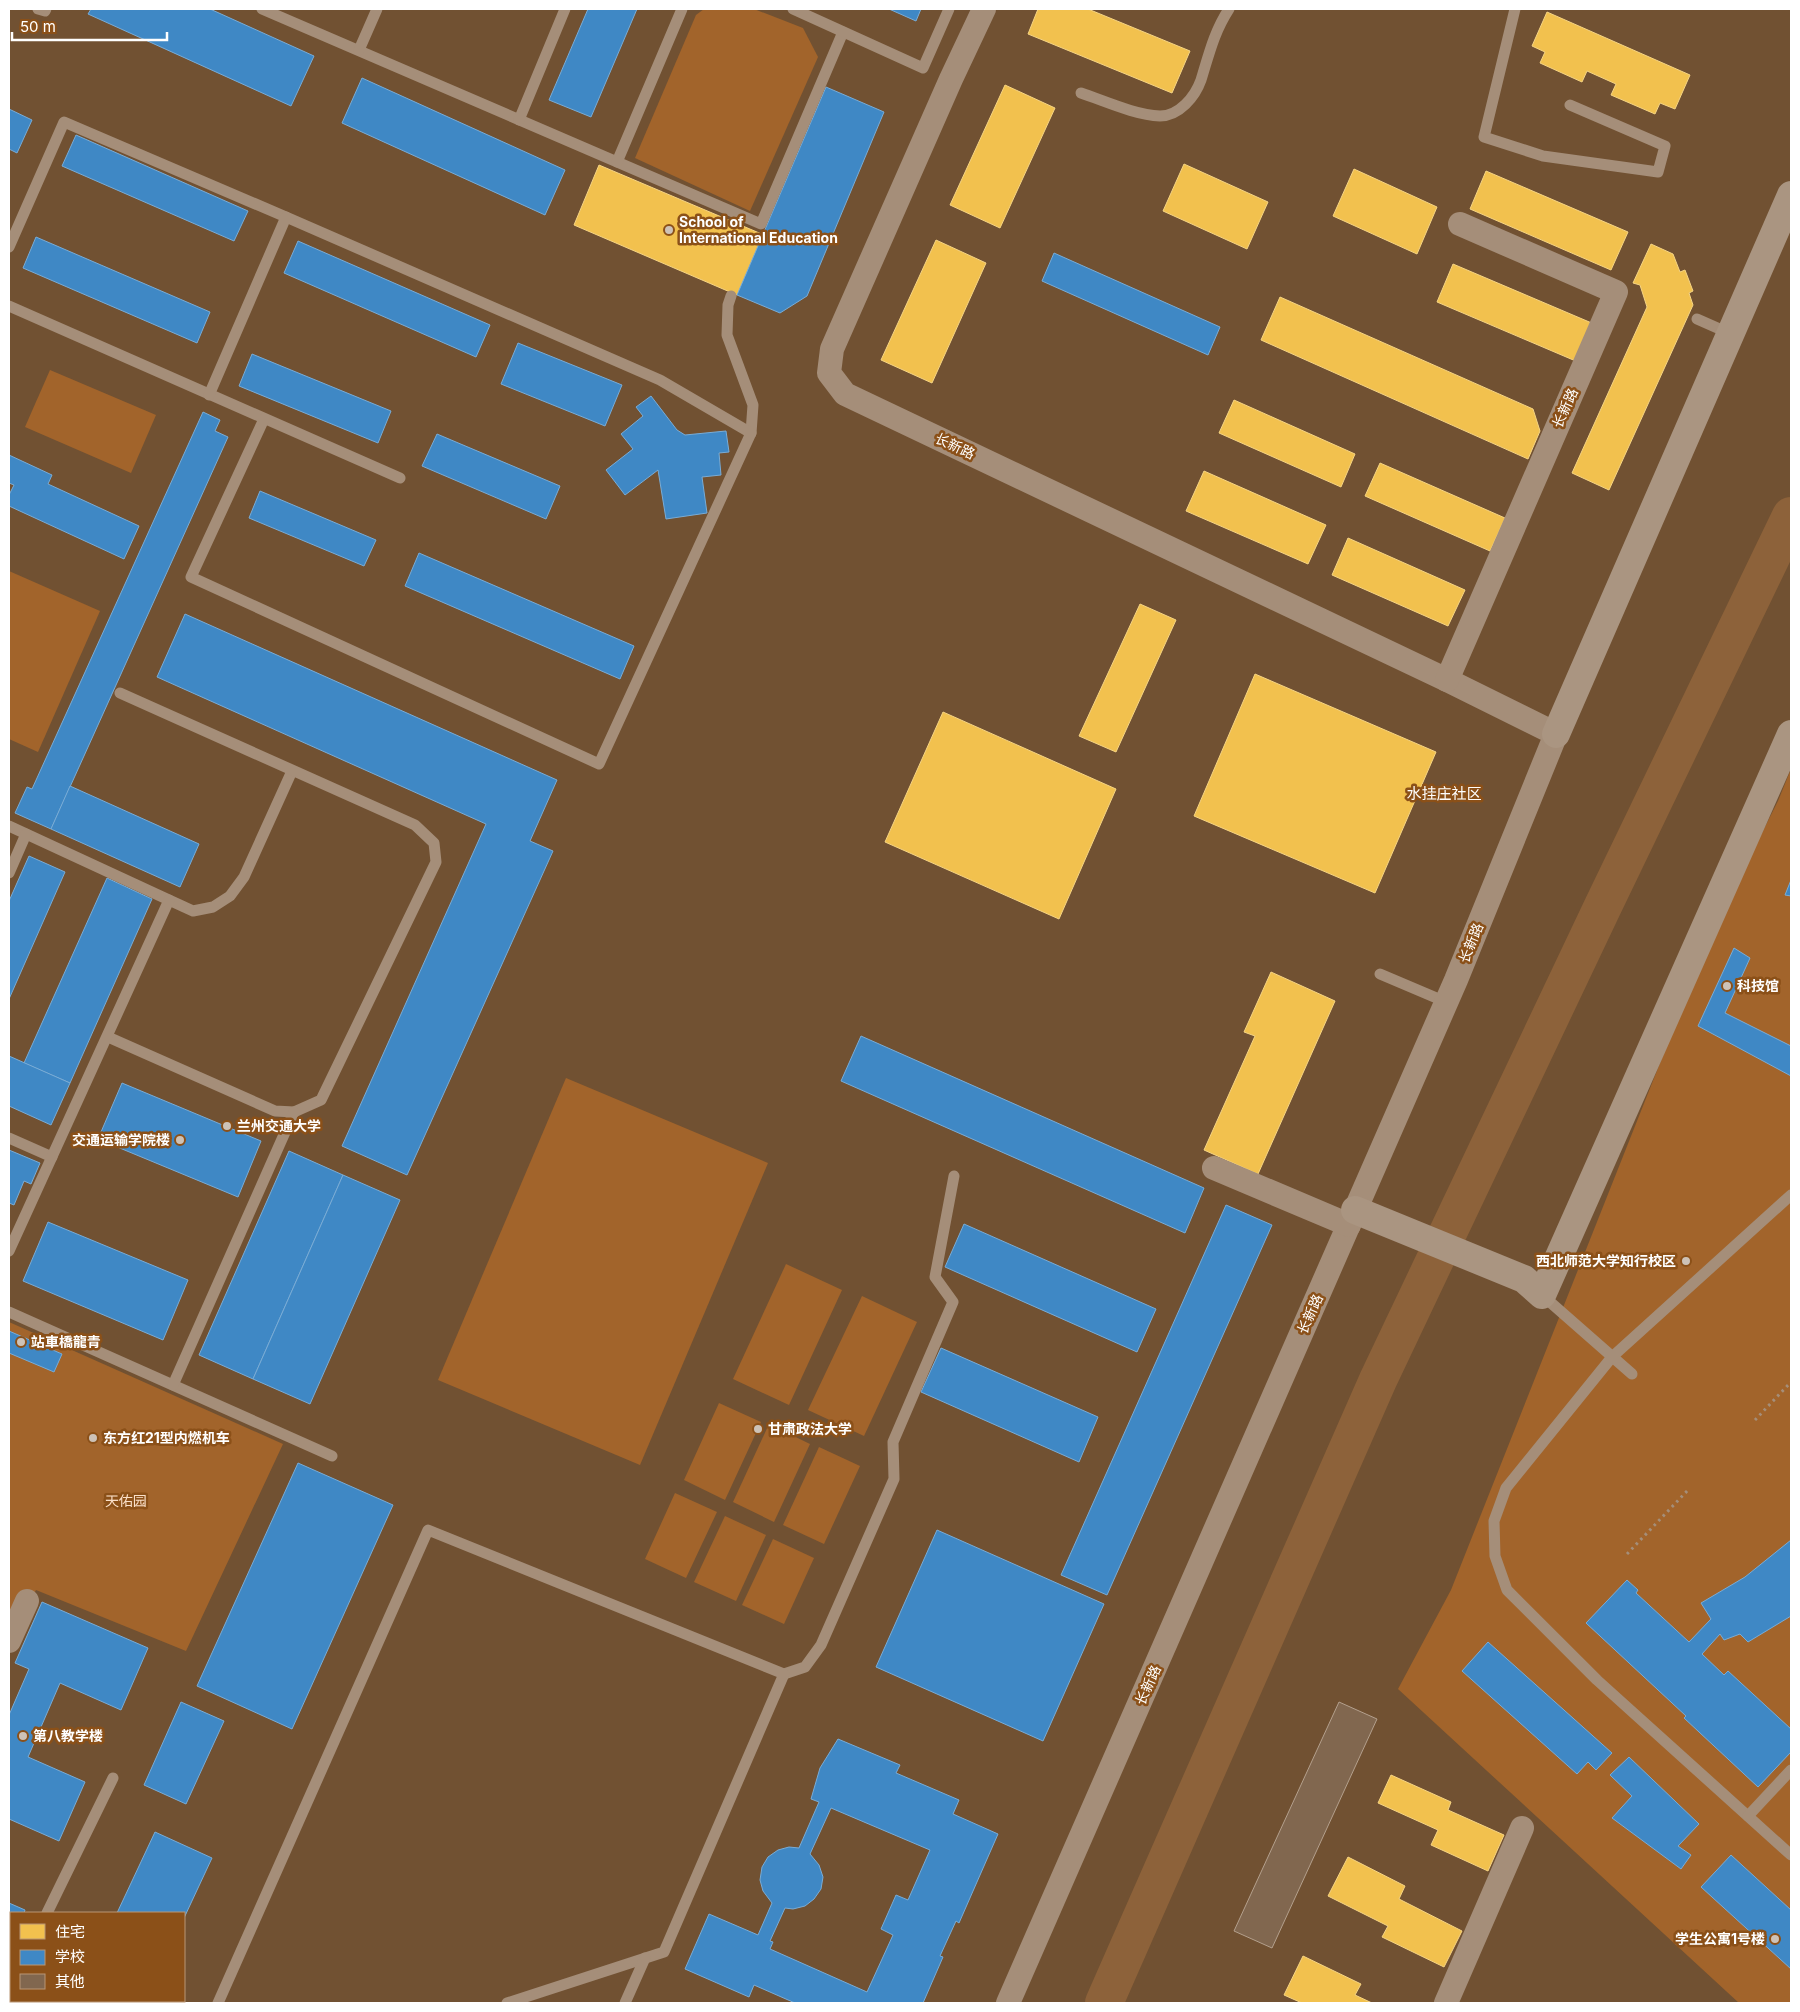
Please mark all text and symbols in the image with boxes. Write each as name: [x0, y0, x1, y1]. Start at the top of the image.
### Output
scale bar: [12, 10, 168, 42]
text: 50 m: [20, 17, 56, 36]
place label: School of International Education: [679, 213, 838, 246]
marker: School of International Education: [663, 224, 675, 236]
street label: 长新路: [1548, 385, 1581, 430]
street label: 长新路: [933, 429, 978, 462]
district label: 水挂庄社区: [1406, 784, 1482, 803]
street label: 长新路: [1455, 920, 1486, 965]
place label: 科技馆: [1737, 977, 1779, 994]
marker: 科技馆: [1721, 980, 1733, 992]
place label: 兰州交通大学: [237, 1117, 321, 1134]
marker: 兰州交通大学: [221, 1120, 233, 1132]
place label: 交通运输学院楼: [72, 1131, 170, 1148]
marker: 交通运输学院楼: [174, 1134, 186, 1146]
place label: 西北师范大学知行校区: [1536, 1252, 1676, 1269]
marker: 西北师范大学知行校区: [1680, 1255, 1692, 1267]
street label: 长新路: [1293, 1291, 1326, 1336]
place label: 站車橋龍青: [31, 1333, 101, 1350]
marker: 站車橋龍青: [15, 1336, 27, 1348]
place label: 甘肃政法大学: [768, 1420, 852, 1437]
marker: 甘肃政法大学: [752, 1423, 764, 1435]
place label: 东方红21型内燃机车: [103, 1429, 230, 1446]
marker: 东方红21型内燃机车: [87, 1432, 99, 1444]
park label: 天佑园: [105, 1492, 147, 1509]
street label: 长新路: [1131, 1662, 1164, 1707]
place label: 第八教学楼: [33, 1727, 103, 1744]
marker: 第八教学楼: [17, 1730, 29, 1742]
legend: [10, 1912, 185, 2002]
text: 住宅: [55, 1922, 85, 1941]
place label: 学生公寓1号楼: [1675, 1930, 1765, 1947]
marker: 学生公寓1号楼: [1769, 1933, 1781, 1945]
text: 学校: [55, 1947, 85, 1966]
text: 其他: [55, 1972, 85, 1991]

